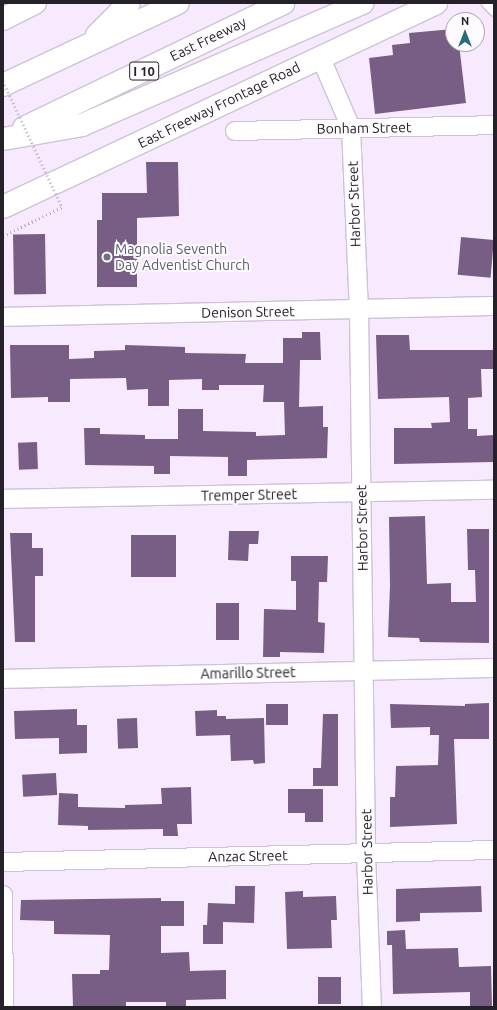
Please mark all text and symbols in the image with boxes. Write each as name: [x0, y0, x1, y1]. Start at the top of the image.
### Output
north arrow: [445, 12, 485, 52]
street label: East Freeway: [167, 13, 249, 65]
text: N: [461, 15, 469, 27]
street label: East Freeway Frontage Road: [135, 58, 303, 152]
road number: I 10: [129, 60, 159, 82]
street label: Bonham Street: [317, 119, 411, 137]
street label: Harbor Street: [344, 161, 364, 247]
place label: Magnolia Seventh Day Adventist Church: [115, 241, 250, 274]
marker: Magnolia Seventh Day Adventist Church: [102, 252, 112, 262]
street label: Denison Street: [201, 303, 295, 321]
street label: Harbor Street: [353, 485, 371, 571]
street label: Tremper Street: [201, 486, 297, 504]
street label: Amarillo Street: [200, 664, 296, 682]
street label: Harbor Street: [358, 809, 376, 895]
street label: Anzac Street: [208, 847, 288, 865]

